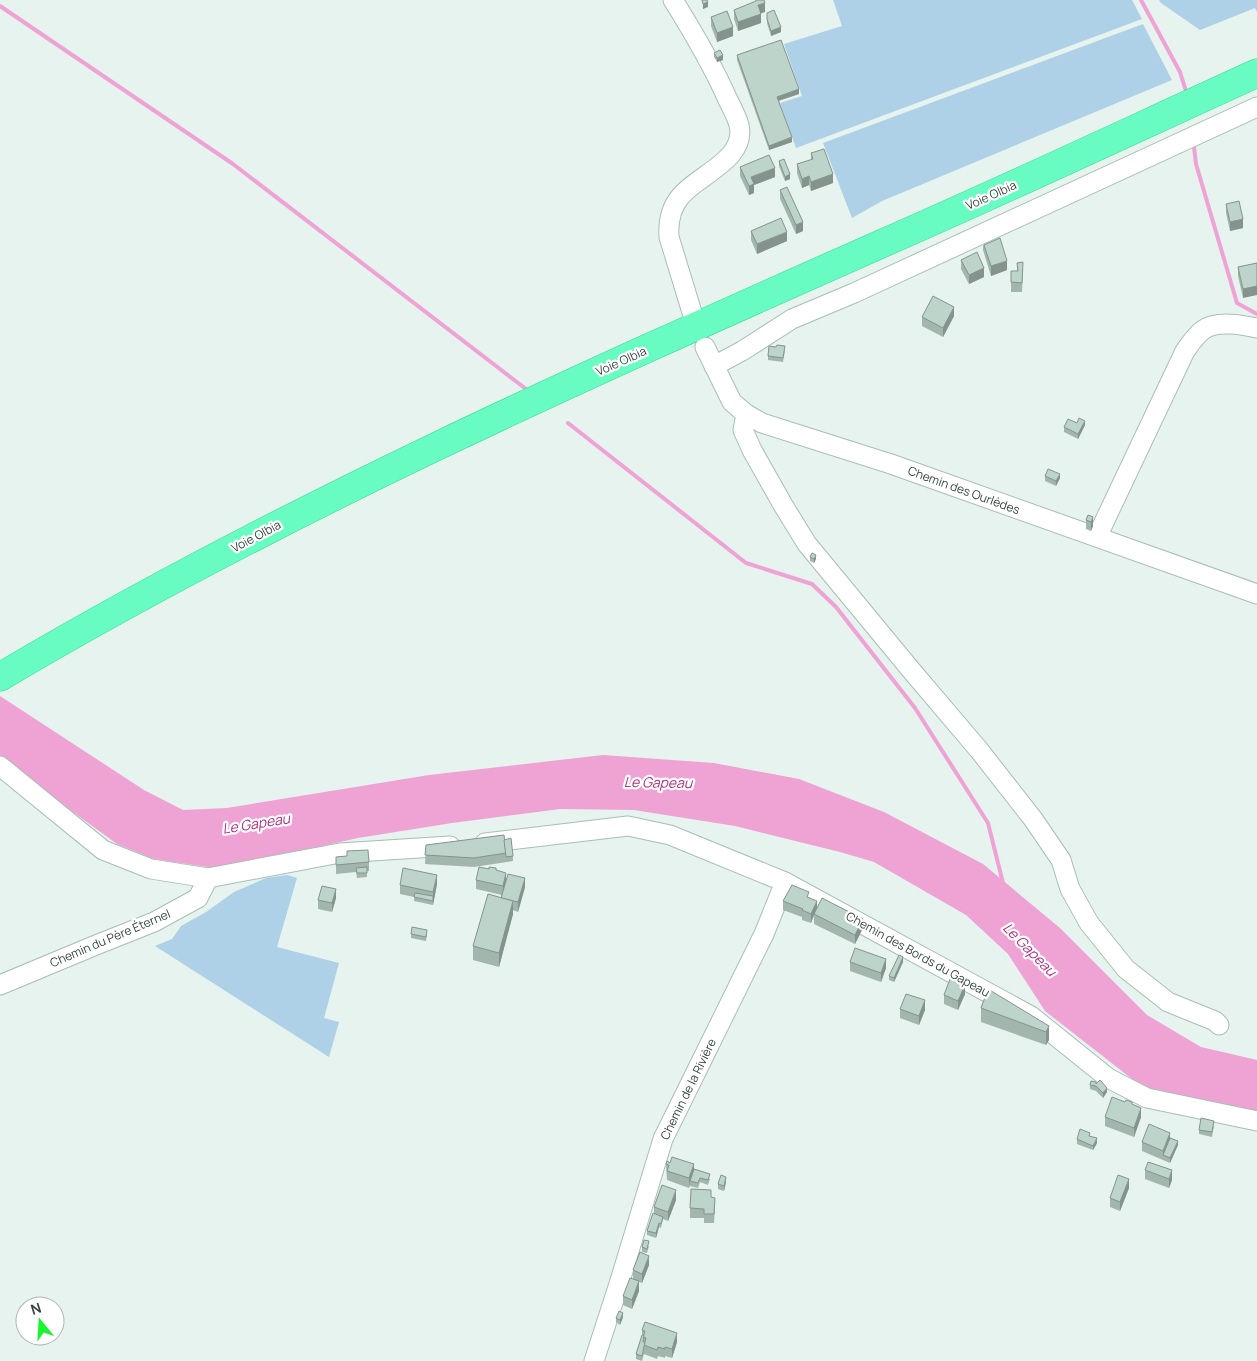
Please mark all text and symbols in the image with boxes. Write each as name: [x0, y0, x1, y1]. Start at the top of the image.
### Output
street label: Voie Olbia: [963, 176, 1019, 214]
street label: Voie Olbia: [593, 342, 649, 380]
street label: Chemin des Ourlèdes: [906, 462, 1022, 518]
street label: Voie Olbia: [228, 516, 284, 556]
water label: Le Gapeau: [624, 772, 694, 792]
water label: Le Gapeau: [221, 808, 293, 838]
street label: Chemin du Père Éternel: [47, 905, 173, 971]
street label: Chemin des Bords du Gapeau: [843, 907, 993, 1001]
water label: Le Gapeau: [999, 918, 1062, 981]
street label: Chemin de la Rivière: [656, 1035, 720, 1143]
north arrow: [15, 1296, 65, 1346]
text: N: [28, 1298, 44, 1319]

